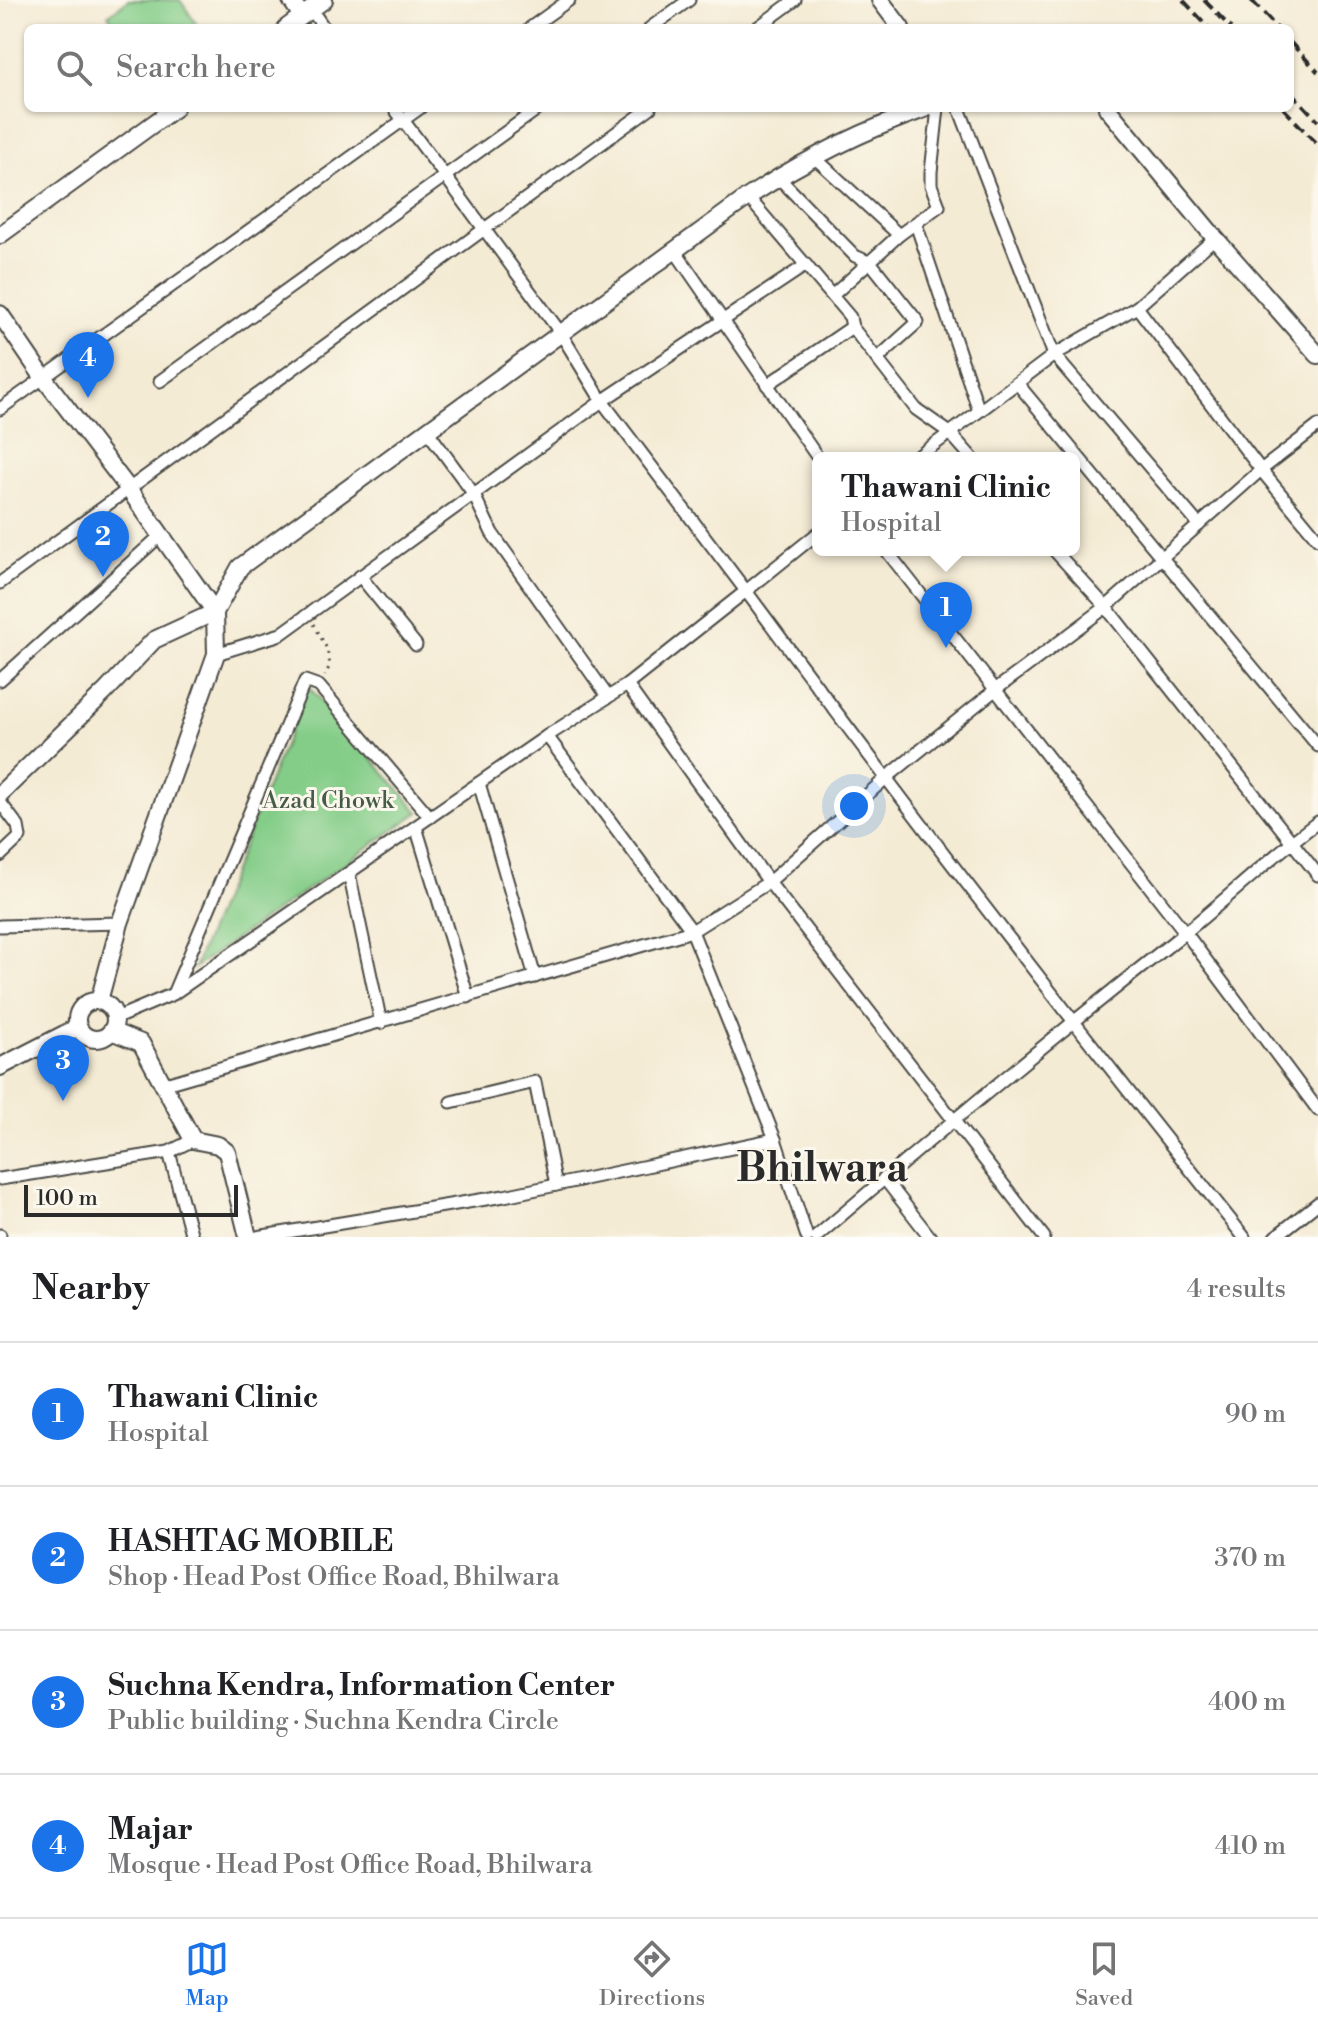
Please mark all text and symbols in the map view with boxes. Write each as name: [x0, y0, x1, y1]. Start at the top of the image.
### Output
search box: [24, 24, 1294, 112]
icon: search: [52, 46, 96, 90]
text: Search here: [116, 49, 276, 87]
pin: 4: [62, 332, 114, 398]
popup: [812, 452, 1080, 556]
text: Thawani Clinic: [841, 469, 1051, 507]
text: Hospital: [841, 507, 941, 539]
pin: 2: [77, 511, 129, 577]
pin: 1: [920, 582, 972, 648]
park label: Azad Chowk: [261, 786, 395, 816]
your location: [834, 786, 874, 826]
pin: 3: [37, 1035, 89, 1101]
district label: Bhilwara: [736, 1144, 908, 1194]
scale bar: [24, 1181, 238, 1217]
text: 100 m: [36, 1185, 98, 1212]
text: Nearby: [32, 1268, 150, 1310]
text: 4 results: [1187, 1273, 1286, 1305]
text: Thawani Clinic: [108, 1379, 318, 1417]
text: 1: [52, 1398, 64, 1430]
text: 90 m: [1225, 1398, 1286, 1430]
text: Hospital: [108, 1417, 209, 1449]
text: HASHTAG MOBILE: [108, 1523, 393, 1561]
text: 2: [50, 1542, 66, 1574]
text: 370 m: [1214, 1542, 1286, 1574]
text: Shop · Head Post Office Road, Bhilwara: [108, 1561, 560, 1593]
text: Suchna Kendra, Information Center: [108, 1667, 615, 1705]
text: 3: [50, 1686, 66, 1718]
text: 400 m: [1208, 1686, 1286, 1718]
text: Public building · Suchna Kendra Circle: [108, 1705, 559, 1737]
text: Majar: [108, 1811, 193, 1849]
text: 4: [49, 1830, 67, 1862]
text: 410 m: [1215, 1830, 1286, 1862]
text: Mosque · Head Post Office Road, Bhilwara: [108, 1849, 593, 1881]
tab: Map: [185, 1937, 229, 2012]
tab: Directions: [599, 1937, 705, 2012]
tab: Saved: [1075, 1937, 1133, 2012]

